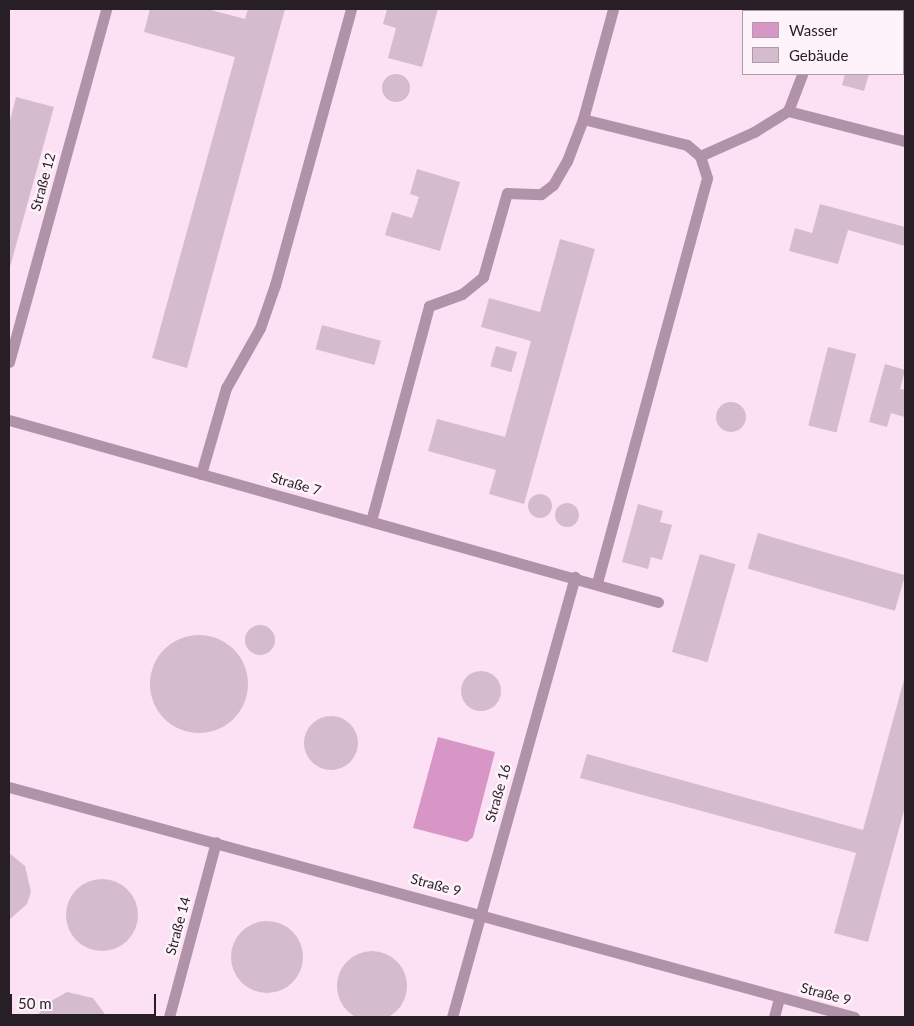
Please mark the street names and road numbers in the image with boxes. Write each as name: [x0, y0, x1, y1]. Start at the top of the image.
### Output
street label: Straße 12: [27, 151, 59, 213]
street label: Straße 7: [269, 469, 323, 499]
street label: Straße 16: [482, 762, 514, 824]
street label: Straße 9: [409, 870, 463, 900]
street label: Straße 14: [162, 895, 194, 957]
street label: Straße 9: [799, 979, 853, 1009]

